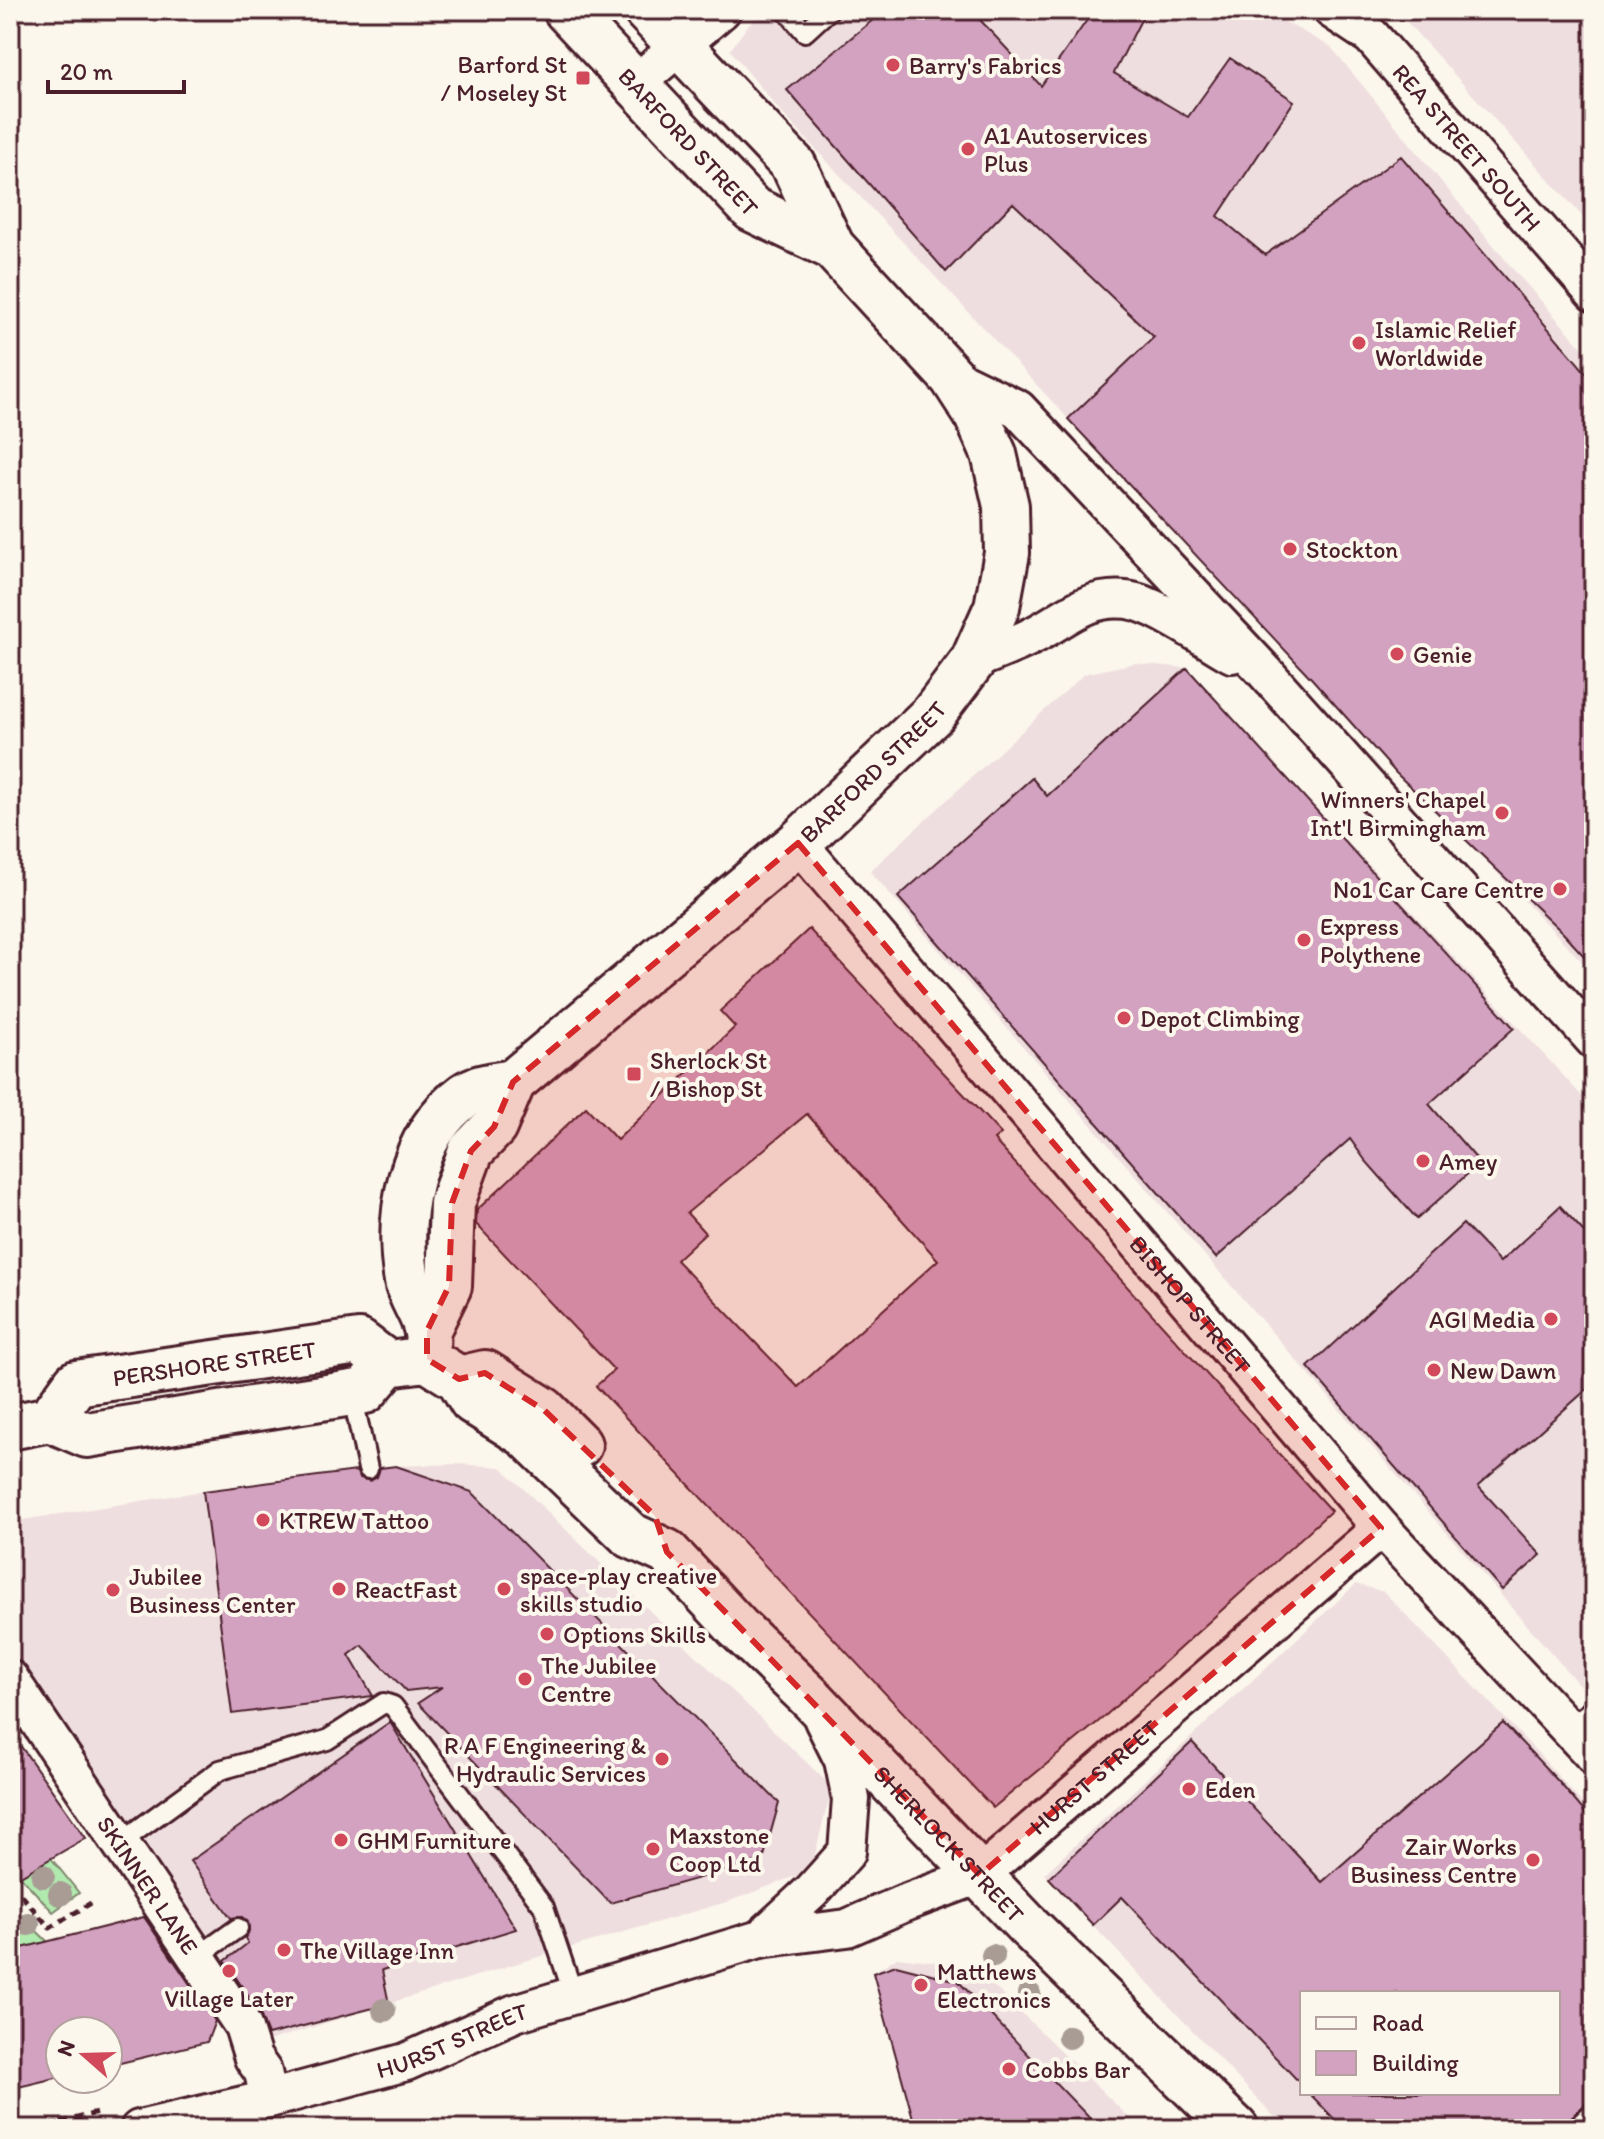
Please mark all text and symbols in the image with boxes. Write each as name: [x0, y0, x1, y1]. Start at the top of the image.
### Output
scale bar: [48, 44, 184, 94]
place label: Barford St / Moseley St: [441, 50, 567, 107]
place label: Barry's Fabrics: [909, 51, 1062, 80]
marker: Barry's Fabrics: [884, 56, 902, 74]
text: 20 m: [60, 57, 113, 86]
street label: REA STREET SOUTH: [1387, 57, 1548, 237]
street label: BARFORD STREET: [613, 61, 766, 222]
marker: Barford St / Moseley St: [574, 69, 592, 87]
place label: A1 Autoservices Plus: [984, 121, 1148, 178]
marker: A1 Autoservices Plus: [959, 140, 977, 158]
place label: Islamic Relief Worldwide: [1375, 315, 1517, 372]
marker: Islamic Relief Worldwide: [1350, 334, 1368, 352]
place label: Stockton: [1306, 535, 1398, 564]
marker: Stockton: [1281, 540, 1299, 558]
place label: Genie: [1413, 640, 1472, 669]
marker: Genie: [1388, 645, 1406, 663]
street label: BARFORD STREET: [793, 695, 953, 848]
place label: Winners' Chapel Int'l Birmingham: [1310, 785, 1486, 842]
marker: Winners' Chapel Int'l Birmingham: [1493, 804, 1511, 822]
place label: No1 Car Care Centre: [1333, 875, 1544, 904]
marker: No1 Car Care Centre: [1551, 880, 1569, 898]
place label: Express Polythene: [1320, 912, 1421, 969]
marker: Express Polythene: [1295, 931, 1313, 949]
place label: Depot Climbing: [1140, 1004, 1300, 1033]
marker: Depot Climbing: [1115, 1009, 1133, 1027]
place label: Sherlock St / Bishop St: [650, 1046, 767, 1103]
marker: Sherlock St / Bishop St: [625, 1065, 643, 1083]
place label: Amey: [1439, 1147, 1497, 1176]
marker: Amey: [1414, 1152, 1432, 1170]
street label: BISHOP STREET: [1124, 1229, 1258, 1380]
place label: AGI Media: [1429, 1305, 1536, 1334]
marker: AGI Media: [1542, 1310, 1560, 1328]
street label: PERSHORE STREET: [111, 1334, 318, 1392]
place label: New Dawn: [1450, 1356, 1557, 1385]
marker: New Dawn: [1425, 1361, 1443, 1379]
place label: KTREW Tattoo: [279, 1506, 429, 1535]
marker: KTREW Tattoo: [254, 1511, 272, 1529]
place label: space-play creative skills studio: [520, 1561, 717, 1618]
place label: Jubilee Business Center: [129, 1562, 296, 1619]
place label: ReactFast: [355, 1575, 458, 1604]
marker: ReactFast: [330, 1580, 348, 1598]
marker: space-play creative skills studio: [495, 1580, 513, 1598]
marker: Jubilee Business Center: [104, 1581, 122, 1599]
place label: Options Skills: [563, 1620, 706, 1649]
marker: Options Skills: [538, 1625, 556, 1643]
place label: The Jubilee Centre: [541, 1651, 657, 1708]
marker: The Jubilee Centre: [516, 1670, 534, 1688]
street label: HURST STREET: [1023, 1713, 1165, 1840]
place label: R A F Engineering & Hydraulic Services: [444, 1731, 646, 1788]
marker: R A F Engineering & Hydraulic Services: [653, 1750, 671, 1768]
street label: SHERLOCK STREET: [868, 1759, 1031, 1928]
place label: Eden: [1205, 1775, 1256, 1804]
marker: Eden: [1180, 1780, 1198, 1798]
street label: SKINNER LANE: [91, 1810, 205, 1960]
place label: Maxstone Coop Ltd: [669, 1821, 769, 1878]
place label: GHM Furniture: [357, 1826, 511, 1855]
marker: GHM Furniture: [332, 1831, 350, 1849]
place label: Zair Works Business Centre: [1351, 1832, 1517, 1889]
marker: Maxstone Coop Ltd: [644, 1840, 662, 1858]
marker: Zair Works Business Centre: [1524, 1851, 1542, 1869]
place label: The Village Inn: [300, 1936, 454, 1965]
marker: The Village Inn: [275, 1941, 293, 1959]
place label: Matthews Electronics: [937, 1957, 1051, 2014]
marker: Village Later: [220, 1962, 238, 1980]
marker: Matthews Electronics: [912, 1976, 930, 1994]
place label: Village Later: [165, 1984, 293, 2013]
legend: [1300, 1991, 1560, 2095]
street label: HURST STREET: [373, 1996, 531, 2084]
text: Road: [1372, 2008, 1424, 2037]
north arrow: [44, 2015, 124, 2095]
text: N: [50, 2037, 81, 2060]
text: Building: [1372, 2048, 1459, 2077]
place label: Cobbs Bar: [1025, 2055, 1131, 2084]
marker: Cobbs Bar: [1000, 2060, 1018, 2078]

